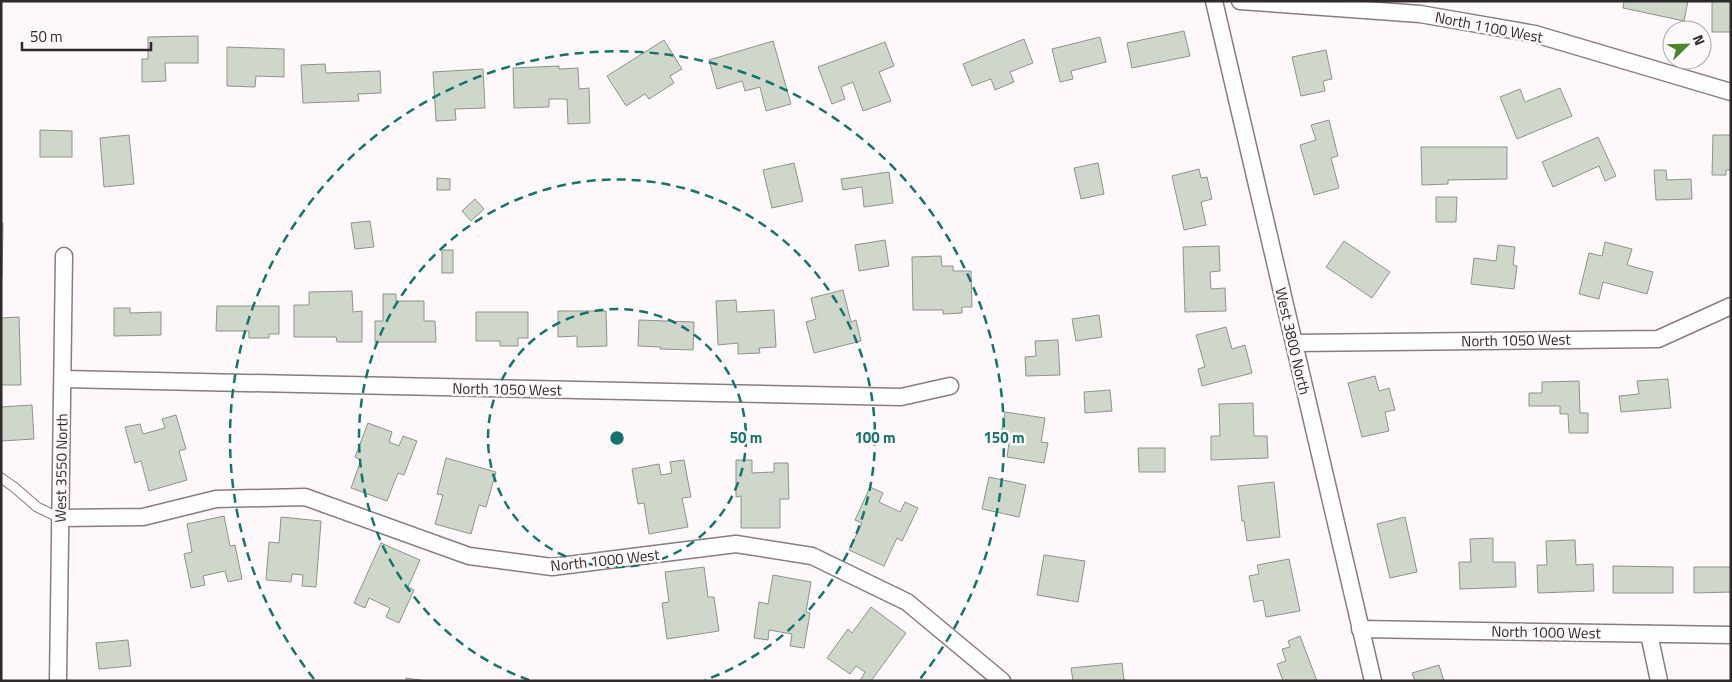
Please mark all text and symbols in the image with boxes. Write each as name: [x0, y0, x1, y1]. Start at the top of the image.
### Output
street label: North 1100 West: [1433, 5, 1546, 49]
scale bar: [22, 20, 151, 52]
north arrow: [1662, 20, 1712, 70]
text: 50 m: [30, 25, 63, 48]
text: N: [1688, 31, 1711, 48]
street label: West 3800 North: [1269, 285, 1317, 397]
street label: North 1050 West: [1461, 328, 1572, 352]
street label: North 1050 West: [452, 377, 563, 401]
street label: West 3550 North: [49, 413, 73, 523]
text: 50 m: [730, 426, 762, 449]
text: 100 m: [854, 426, 896, 449]
text: 150 m: [983, 426, 1025, 449]
centre of rings: [608, 429, 626, 447]
street label: North 1000 West: [549, 543, 661, 577]
street label: North 1000 West: [1491, 620, 1602, 644]

